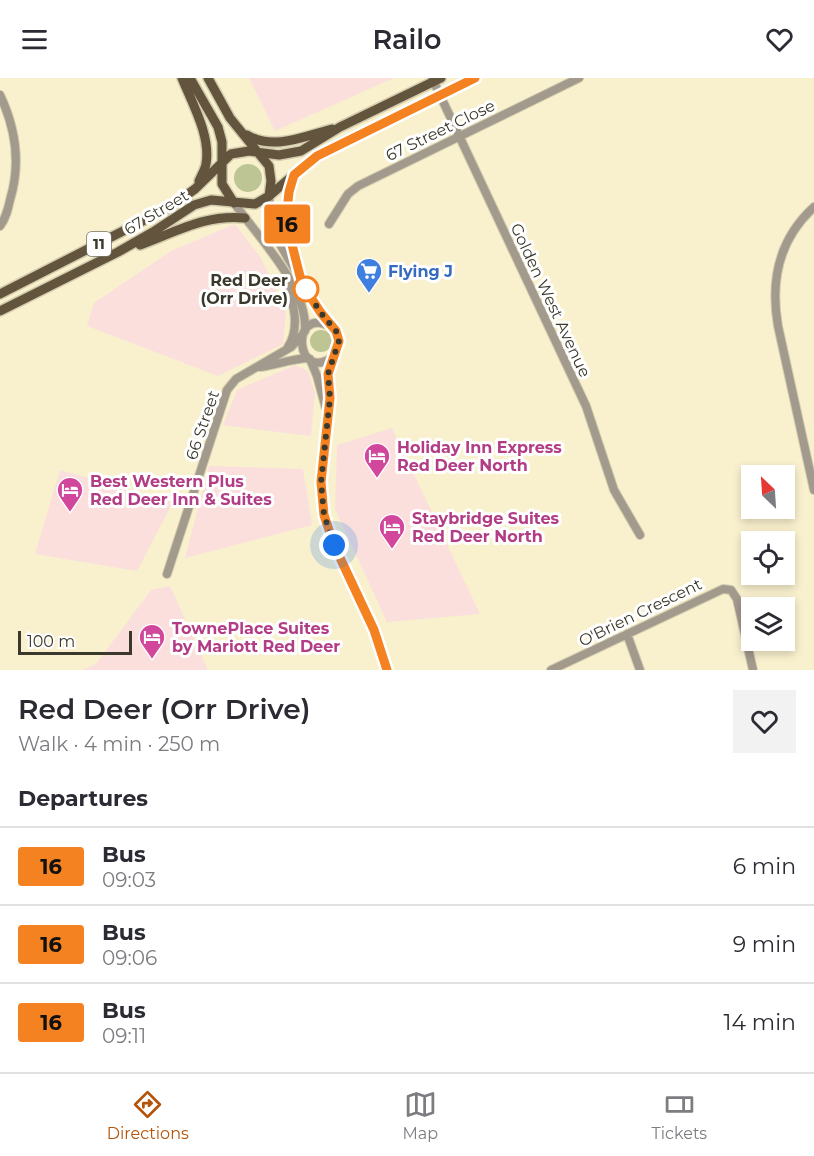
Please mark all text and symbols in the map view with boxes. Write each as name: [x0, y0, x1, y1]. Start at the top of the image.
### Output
icon: menu: [18, 23, 51, 56]
text: Railo: [372, 23, 442, 56]
icon: heart: [763, 23, 796, 56]
street label: 67 Street Close: [383, 96, 498, 165]
street label: 67 Street: [121, 186, 192, 239]
line badge: 16: [260, 204, 314, 244]
text: 16: [276, 212, 298, 237]
street label: Golden West Avenue: [507, 220, 595, 380]
road number: 11: [87, 232, 111, 256]
supermarket icon: Flying J: [354, 256, 384, 294]
place label: Flying J: [388, 262, 453, 281]
place label: Red Deer (Orr Drive): [200, 271, 288, 308]
marker: Red Deer (Orr Drive): [293, 276, 319, 302]
street label: 66 Street: [182, 388, 223, 462]
place label: Holiday Inn Express Red Deer North: [397, 438, 562, 475]
hotel icon: Holiday Inn Express Red Deer North: [362, 441, 392, 479]
north arrow: [741, 465, 795, 519]
map controls: [741, 465, 795, 651]
place label: Best Western Plus Red Deer Inn & Suites: [90, 472, 272, 509]
hotel icon: Best Western Plus Red Deer Inn & Suites: [55, 475, 85, 513]
place label: Staybridge Suites Red Deer North: [412, 509, 560, 546]
hotel icon: Staybridge Suites Red Deer North: [377, 512, 407, 550]
your location: [319, 530, 349, 560]
button: locate: [741, 531, 795, 585]
street label: O'Brien Crescent: [576, 574, 705, 650]
button: layers: [741, 597, 795, 651]
place label: TownePlace Suites by Mariott Red Deer: [172, 619, 340, 656]
hotel icon: TownePlace Suites by Mariott Red Deer: [137, 622, 167, 660]
scale bar: [18, 628, 132, 656]
text: 100 m: [27, 632, 75, 651]
button: heart: [733, 690, 796, 753]
text: Red Deer (Orr Drive): [18, 692, 310, 726]
text: Walk · 4 min · 250 m: [18, 732, 220, 756]
text: Departures: [18, 785, 148, 812]
text: Bus: [102, 841, 146, 868]
text: 6 min: [733, 853, 796, 880]
text: 16: [40, 854, 62, 879]
text: 09:03: [102, 868, 156, 892]
text: Bus: [102, 919, 146, 946]
text: 9 min: [733, 931, 796, 958]
text: 16: [40, 932, 62, 957]
text: 09:06: [102, 946, 157, 970]
text: Bus: [102, 997, 146, 1024]
text: 14 min: [724, 1009, 796, 1036]
text: 16: [40, 1010, 62, 1035]
text: 09:11: [102, 1024, 146, 1048]
tab: Directions: [107, 1088, 189, 1143]
tab: Map: [402, 1088, 438, 1143]
tab: Tickets: [652, 1088, 707, 1143]

